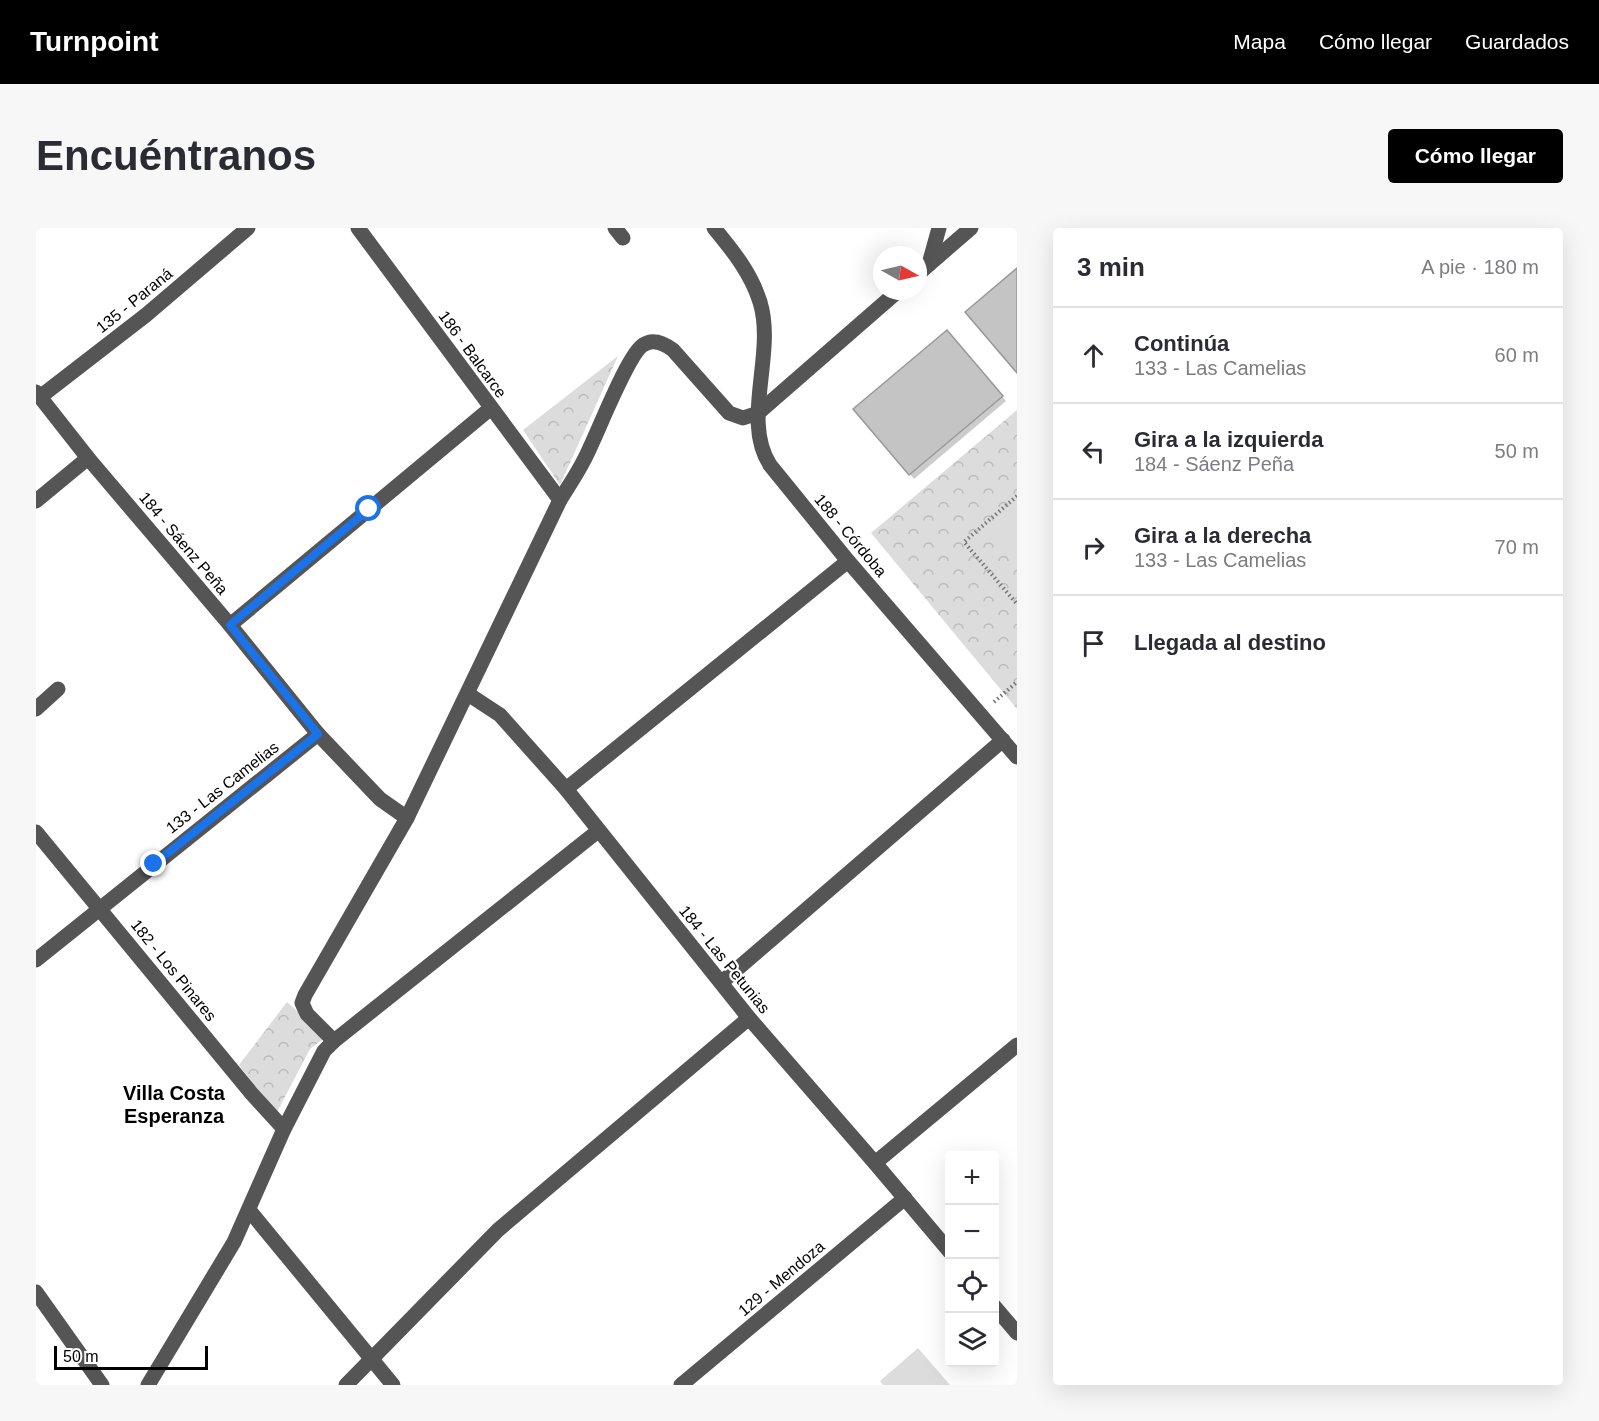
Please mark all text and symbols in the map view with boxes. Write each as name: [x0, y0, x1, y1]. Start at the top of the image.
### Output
text: Turnpoint: [30, 26, 159, 57]
text: Mapa: [1233, 30, 1286, 53]
text: Cómo llegar: [1319, 30, 1432, 53]
text: Guardados: [1465, 30, 1569, 53]
button: Cómo llegar: [1388, 129, 1563, 183]
text: Encuéntranos: [36, 132, 316, 179]
north arrow: [873, 246, 927, 300]
text: 3 min: [1077, 252, 1145, 282]
text: A pie · 180 m: [1421, 256, 1539, 278]
street label: 135 - Paraná: [93, 265, 176, 336]
street label: 186 - Balcarce: [435, 308, 510, 401]
text: Continúa: [1134, 331, 1229, 356]
icon: ahead: [1077, 339, 1110, 372]
text: 60 m: [1495, 344, 1539, 366]
text: 133 - Las Camelias: [1134, 357, 1306, 379]
text: Gira a la izquierda: [1134, 427, 1324, 452]
icon: left: [1077, 435, 1110, 468]
text: 50 m: [1495, 440, 1539, 462]
text: 184 - Sáenz Peña: [1134, 453, 1294, 475]
street label: 184 - Sáenz Peña: [136, 489, 231, 598]
street label: 188 - Córdoba: [811, 491, 890, 580]
route start: [355, 495, 381, 521]
text: Gira a la derecha: [1134, 523, 1311, 548]
icon: right: [1077, 531, 1110, 564]
text: 70 m: [1495, 536, 1539, 558]
text: 133 - Las Camelias: [1134, 549, 1306, 571]
icon: arrive: [1077, 627, 1110, 660]
text: Llegada al destino: [1134, 630, 1326, 655]
street label: 133 - Las Camelias: [163, 738, 282, 837]
route end: [140, 850, 166, 876]
street label: 184 - Las Petunias: [676, 902, 773, 1017]
street label: 182 - Los Pinares: [128, 916, 220, 1024]
district label: Villa Costa Esperanza: [123, 1082, 226, 1127]
map controls: [945, 1151, 999, 1367]
button: +: [945, 1151, 999, 1205]
button: −: [945, 1205, 999, 1259]
street label: 129 - Mendoza: [735, 1238, 828, 1319]
button: locate: [945, 1259, 999, 1313]
button: layers: [945, 1313, 999, 1367]
scale bar: [54, 1343, 208, 1370]
text: 50 m: [63, 1348, 99, 1365]

